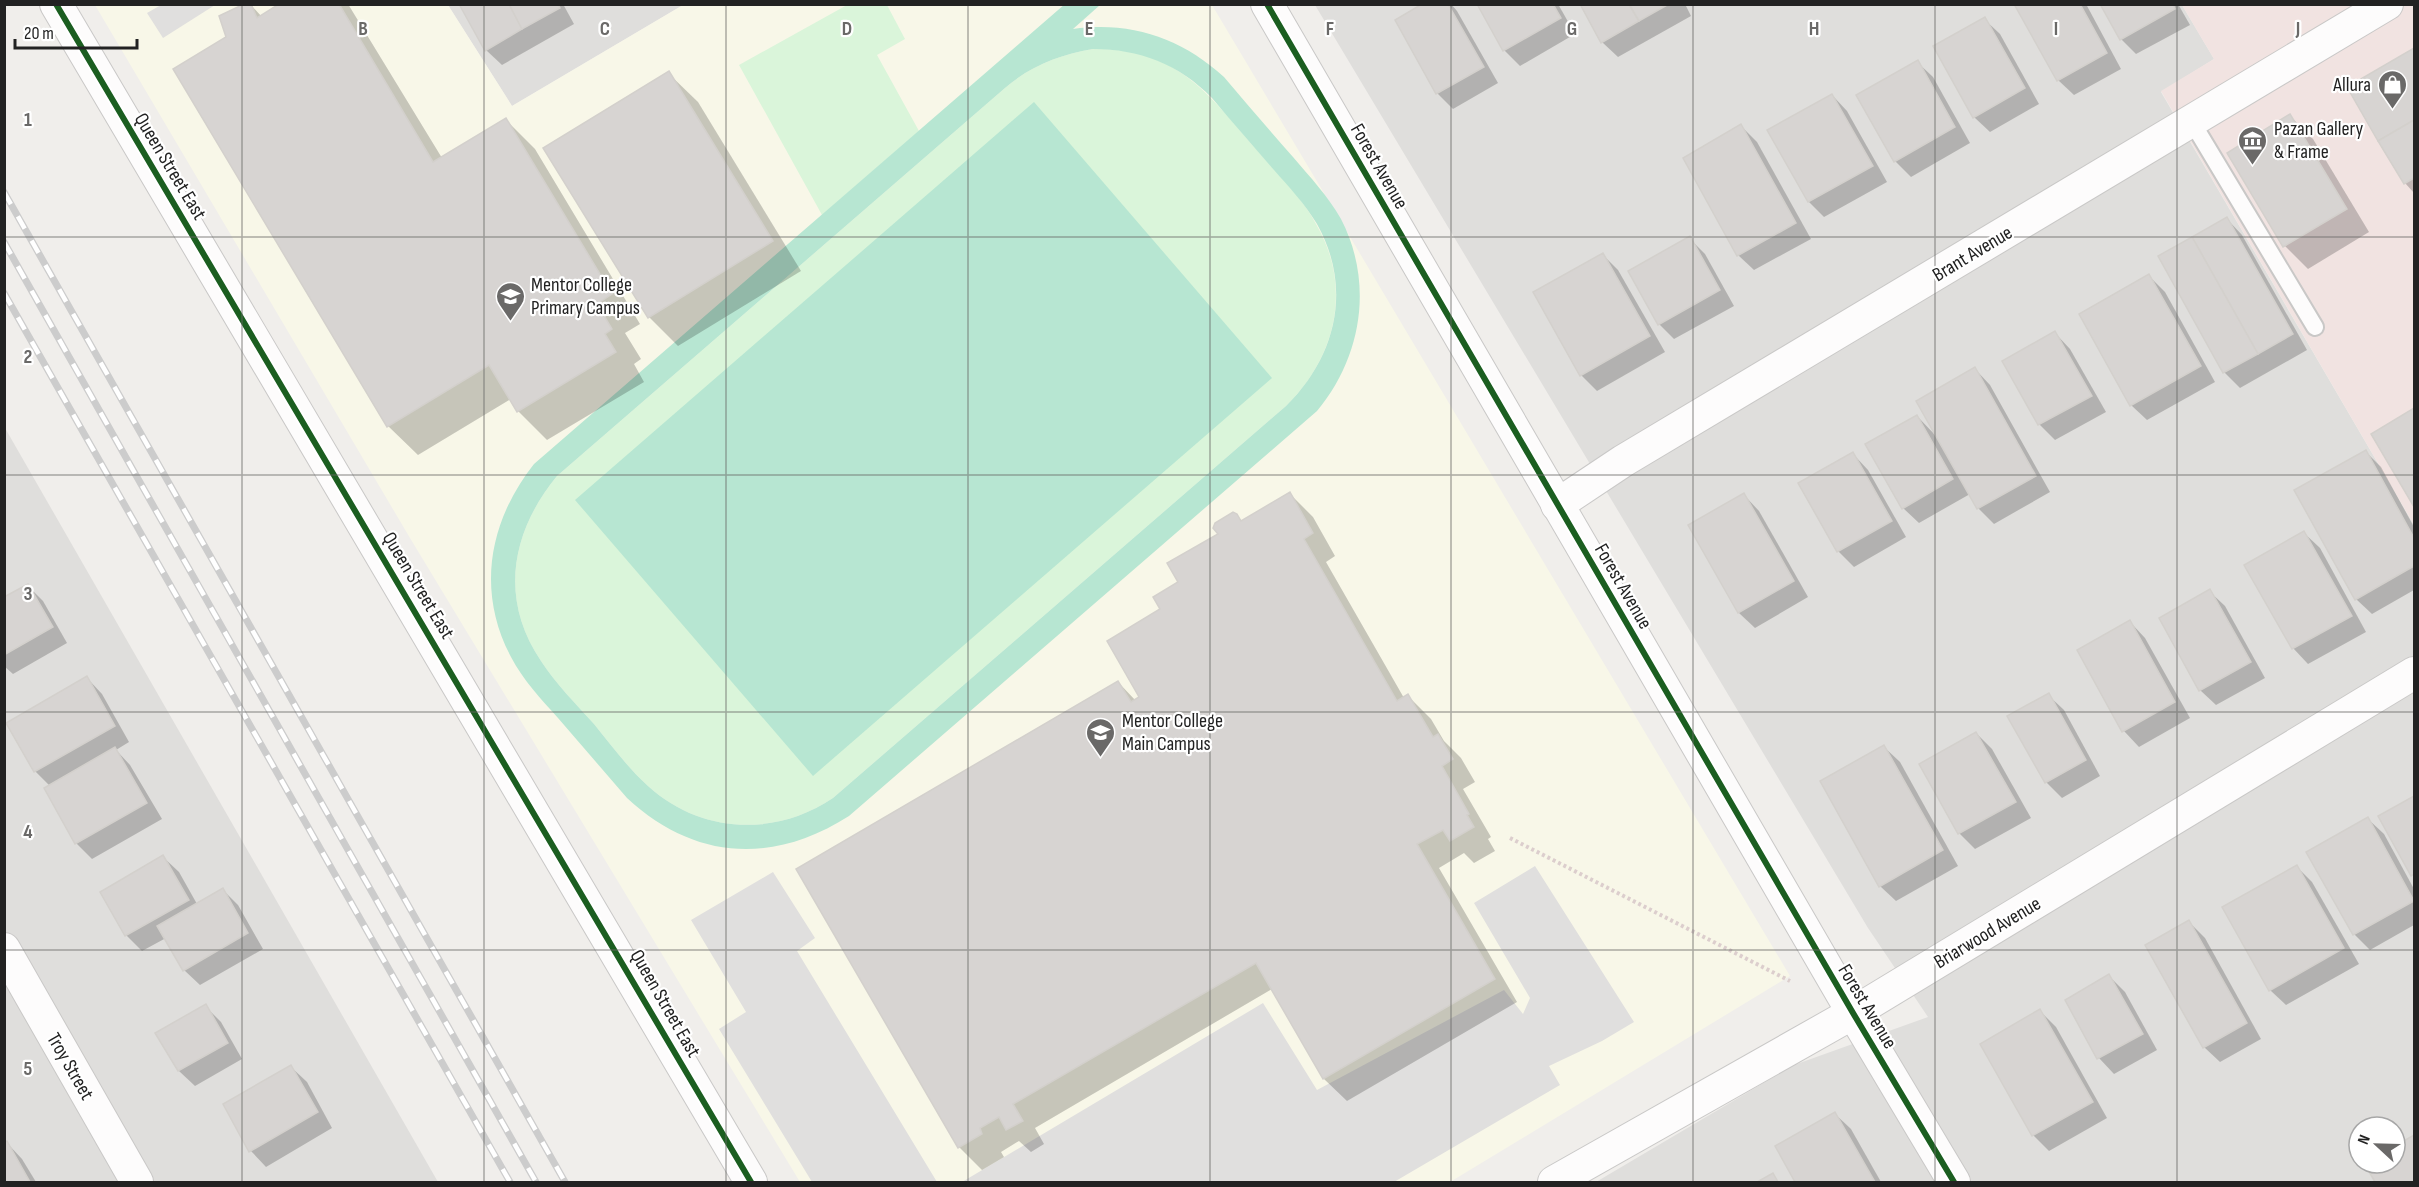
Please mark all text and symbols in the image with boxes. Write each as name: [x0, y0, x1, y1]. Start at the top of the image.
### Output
scale bar: [15, 12, 136, 50]
text: B: [358, 17, 368, 41]
text: C: [600, 17, 610, 41]
text: D: [842, 17, 852, 41]
text: E: [1085, 17, 1093, 41]
text: F: [1326, 17, 1334, 41]
text: G: [1567, 17, 1577, 41]
text: H: [1809, 17, 1819, 41]
text: I: [2054, 17, 2058, 41]
text: J: [2295, 17, 2300, 41]
text: 20 m: [24, 23, 54, 44]
shop icon: Allura: [2376, 68, 2408, 110]
place label: Allura: [2332, 73, 2371, 97]
text: 1: [24, 108, 32, 132]
street label: Queen Street East: [129, 109, 211, 224]
place label: Pazan Gallery & Frame: [2274, 117, 2363, 164]
street label: Forest Avenue: [1345, 120, 1413, 213]
museum icon: Pazan Gallery & Frame: [2237, 124, 2269, 166]
street label: Brant Avenue: [1928, 221, 2017, 287]
place label: Mentor College Primary Campus: [531, 273, 640, 320]
school or university icon: Mentor College Primary Campus: [494, 280, 526, 322]
text: 2: [24, 345, 32, 369]
street label: Queen Street East: [377, 528, 459, 643]
street label: Forest Avenue: [1589, 540, 1657, 633]
text: 3: [24, 582, 33, 606]
place label: Mentor College Main Campus: [1122, 709, 1223, 756]
school or university icon: Mentor College Main Campus: [1085, 716, 1117, 758]
text: 4: [23, 820, 33, 844]
street label: Briarwood Avenue: [1930, 892, 2045, 974]
street label: Queen Street East: [625, 945, 706, 1062]
street label: Forest Avenue: [1833, 960, 1902, 1053]
street label: Troy Street: [41, 1029, 99, 1104]
text: 5: [24, 1057, 33, 1081]
north arrow: [2347, 1115, 2407, 1175]
text: N: [2354, 1132, 2375, 1147]

